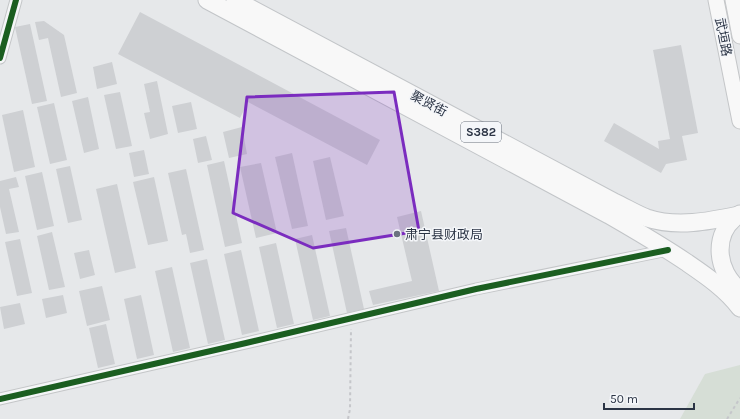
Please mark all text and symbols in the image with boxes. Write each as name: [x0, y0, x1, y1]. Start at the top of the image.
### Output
street label: 武垣路: [712, 17, 735, 58]
street label: 聚贤街: [408, 88, 450, 119]
road number: S382: [461, 122, 501, 142]
place label: 肃宁县财政局: [405, 227, 483, 242]
marker: 肃宁县财政局: [392, 229, 402, 239]
scale bar: [604, 385, 694, 411]
text: 50 m: [610, 392, 638, 406]

